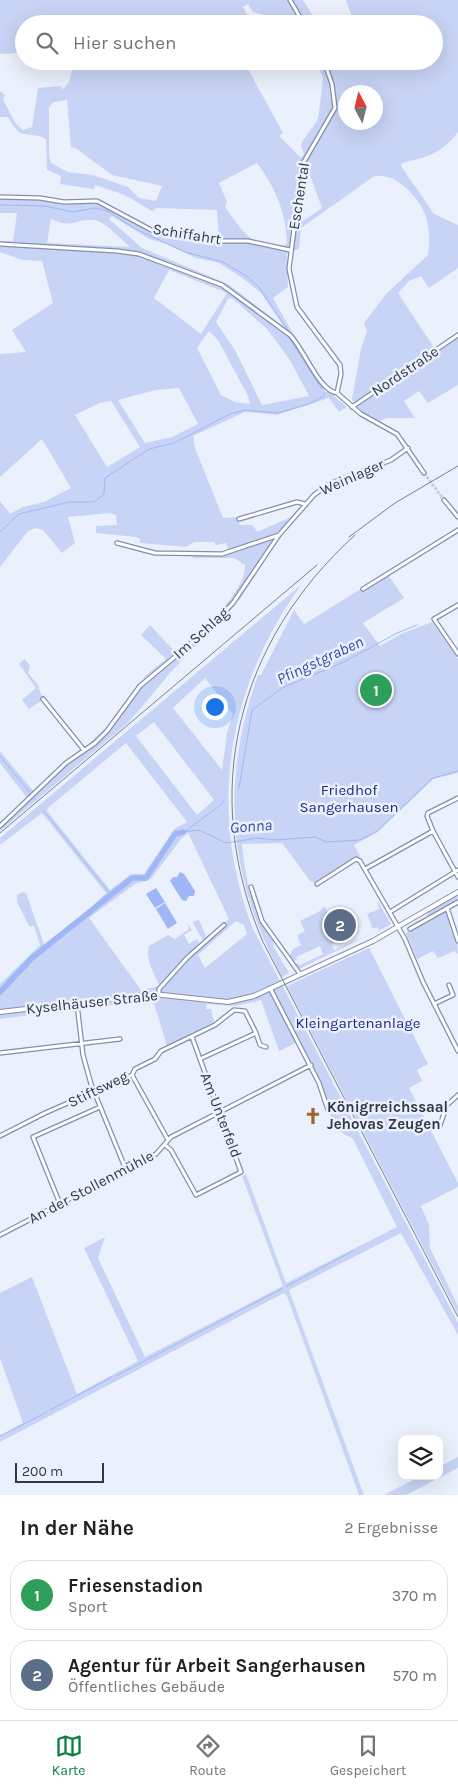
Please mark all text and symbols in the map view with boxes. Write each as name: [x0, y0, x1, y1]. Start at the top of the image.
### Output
search box: [15, 15, 443, 70]
icon: search: [33, 29, 61, 57]
text: Hier suchen: [73, 32, 176, 54]
north arrow: [338, 85, 383, 130]
street label: Eschental: [285, 161, 313, 231]
street label: Schiffahrt: [152, 220, 223, 248]
street label: Nordstraße: [368, 342, 442, 400]
street label: Weinlager: [317, 455, 387, 499]
street label: Im Schlag: [169, 603, 233, 663]
water label: Pfingstgraben: [274, 632, 366, 688]
pin: 1: [360, 671, 392, 709]
your location: [202, 694, 228, 720]
park label: Friedhof Sangerhausen: [300, 781, 399, 816]
water label: Gonna: [229, 815, 273, 837]
pin: 2: [324, 906, 356, 944]
street label: Kyselhäuser Straße: [25, 986, 159, 1018]
park label: Kleingartenanlage: [295, 1014, 421, 1032]
street label: Stiftsweg: [65, 1066, 132, 1111]
street label: Am Unterfeld: [197, 1070, 245, 1160]
place label: Königrreichssaal Jehovas Zeugen: [327, 1098, 448, 1133]
church icon: Königrreichssaal Jehovas Zeugen: [303, 1106, 323, 1126]
street label: An der Stollenmühle: [25, 1146, 157, 1228]
map controls: [398, 1435, 443, 1480]
button: layers: [398, 1435, 443, 1480]
scale bar: [15, 1460, 104, 1483]
text: 200 m: [22, 1463, 63, 1480]
text: In der Nähe: [20, 1516, 134, 1540]
text: 2 Ergebnisse: [344, 1518, 438, 1537]
text: Friesenstadion: [68, 1575, 203, 1597]
text: 1: [34, 1586, 40, 1605]
text: 370 m: [392, 1586, 437, 1605]
text: Sport: [68, 1597, 108, 1616]
text: Agentur für Arbeit Sangerhausen: [68, 1655, 366, 1677]
text: 2: [32, 1666, 42, 1685]
text: 570 m: [392, 1666, 437, 1685]
text: Öffentliches Gebäude: [68, 1677, 225, 1696]
tab: Karte: [52, 1732, 86, 1779]
tab: Route: [189, 1732, 226, 1779]
tab: Gespeichert: [330, 1732, 406, 1779]

